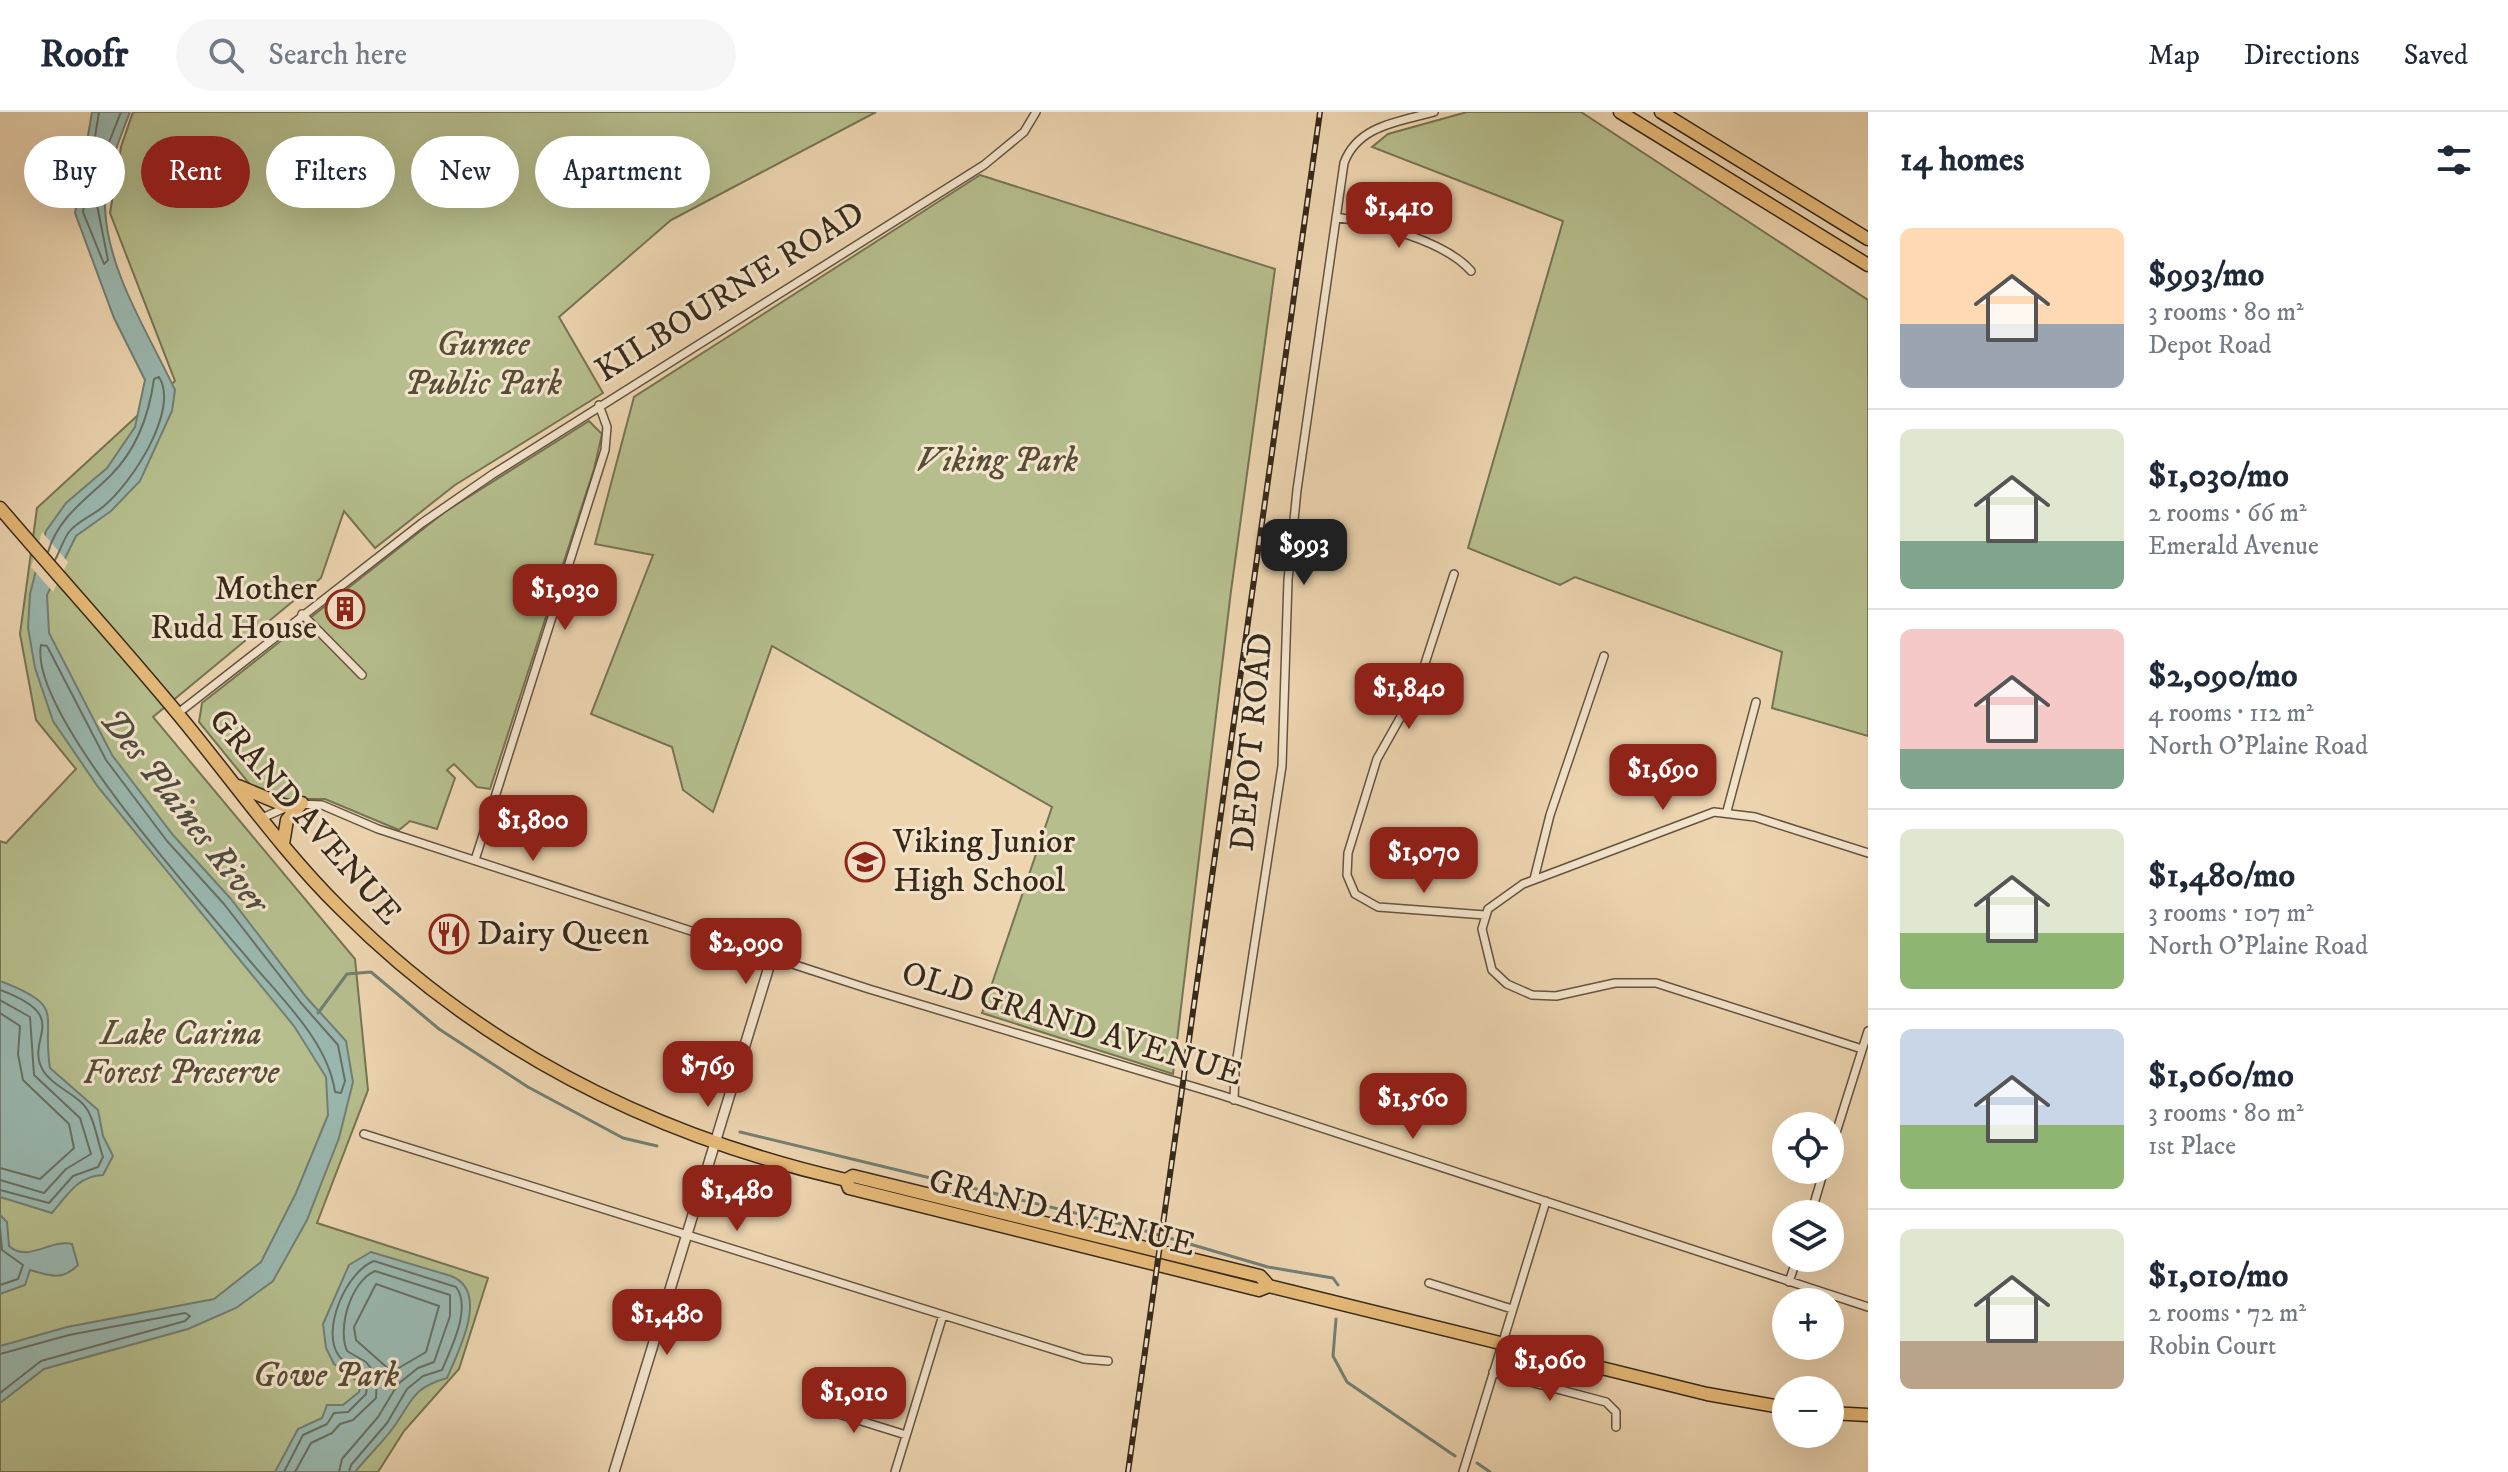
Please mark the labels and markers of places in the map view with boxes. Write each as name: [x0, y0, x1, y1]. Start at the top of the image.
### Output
pin: $1,410: [1334, 182, 1464, 250]
pin: $993: [1257, 519, 1351, 587]
pin: $1,030: [500, 564, 630, 632]
place label: Mother Rudd House: [150, 568, 317, 649]
building icon: Mother Rudd House: [324, 588, 366, 630]
pin: $1,840: [1344, 663, 1474, 731]
pin: $1,690: [1598, 744, 1728, 812]
pin: $1,800: [468, 795, 598, 863]
place label: Viking Junior High School: [892, 821, 1076, 902]
pin: $1,070: [1359, 827, 1489, 895]
school or university icon: Viking Junior High School: [844, 841, 886, 883]
restaurant icon: Dairy Queen: [428, 913, 470, 955]
place label: Dairy Queen: [477, 913, 649, 955]
pin: $2,090: [681, 918, 811, 986]
pin: $769: [661, 1041, 755, 1109]
pin: $1,560: [1348, 1073, 1478, 1141]
pin: $1,480: [672, 1165, 802, 1233]
pin: $1,480: [602, 1289, 732, 1357]
pin: $1,060: [1485, 1335, 1615, 1403]
pin: $1,010: [789, 1367, 919, 1435]

